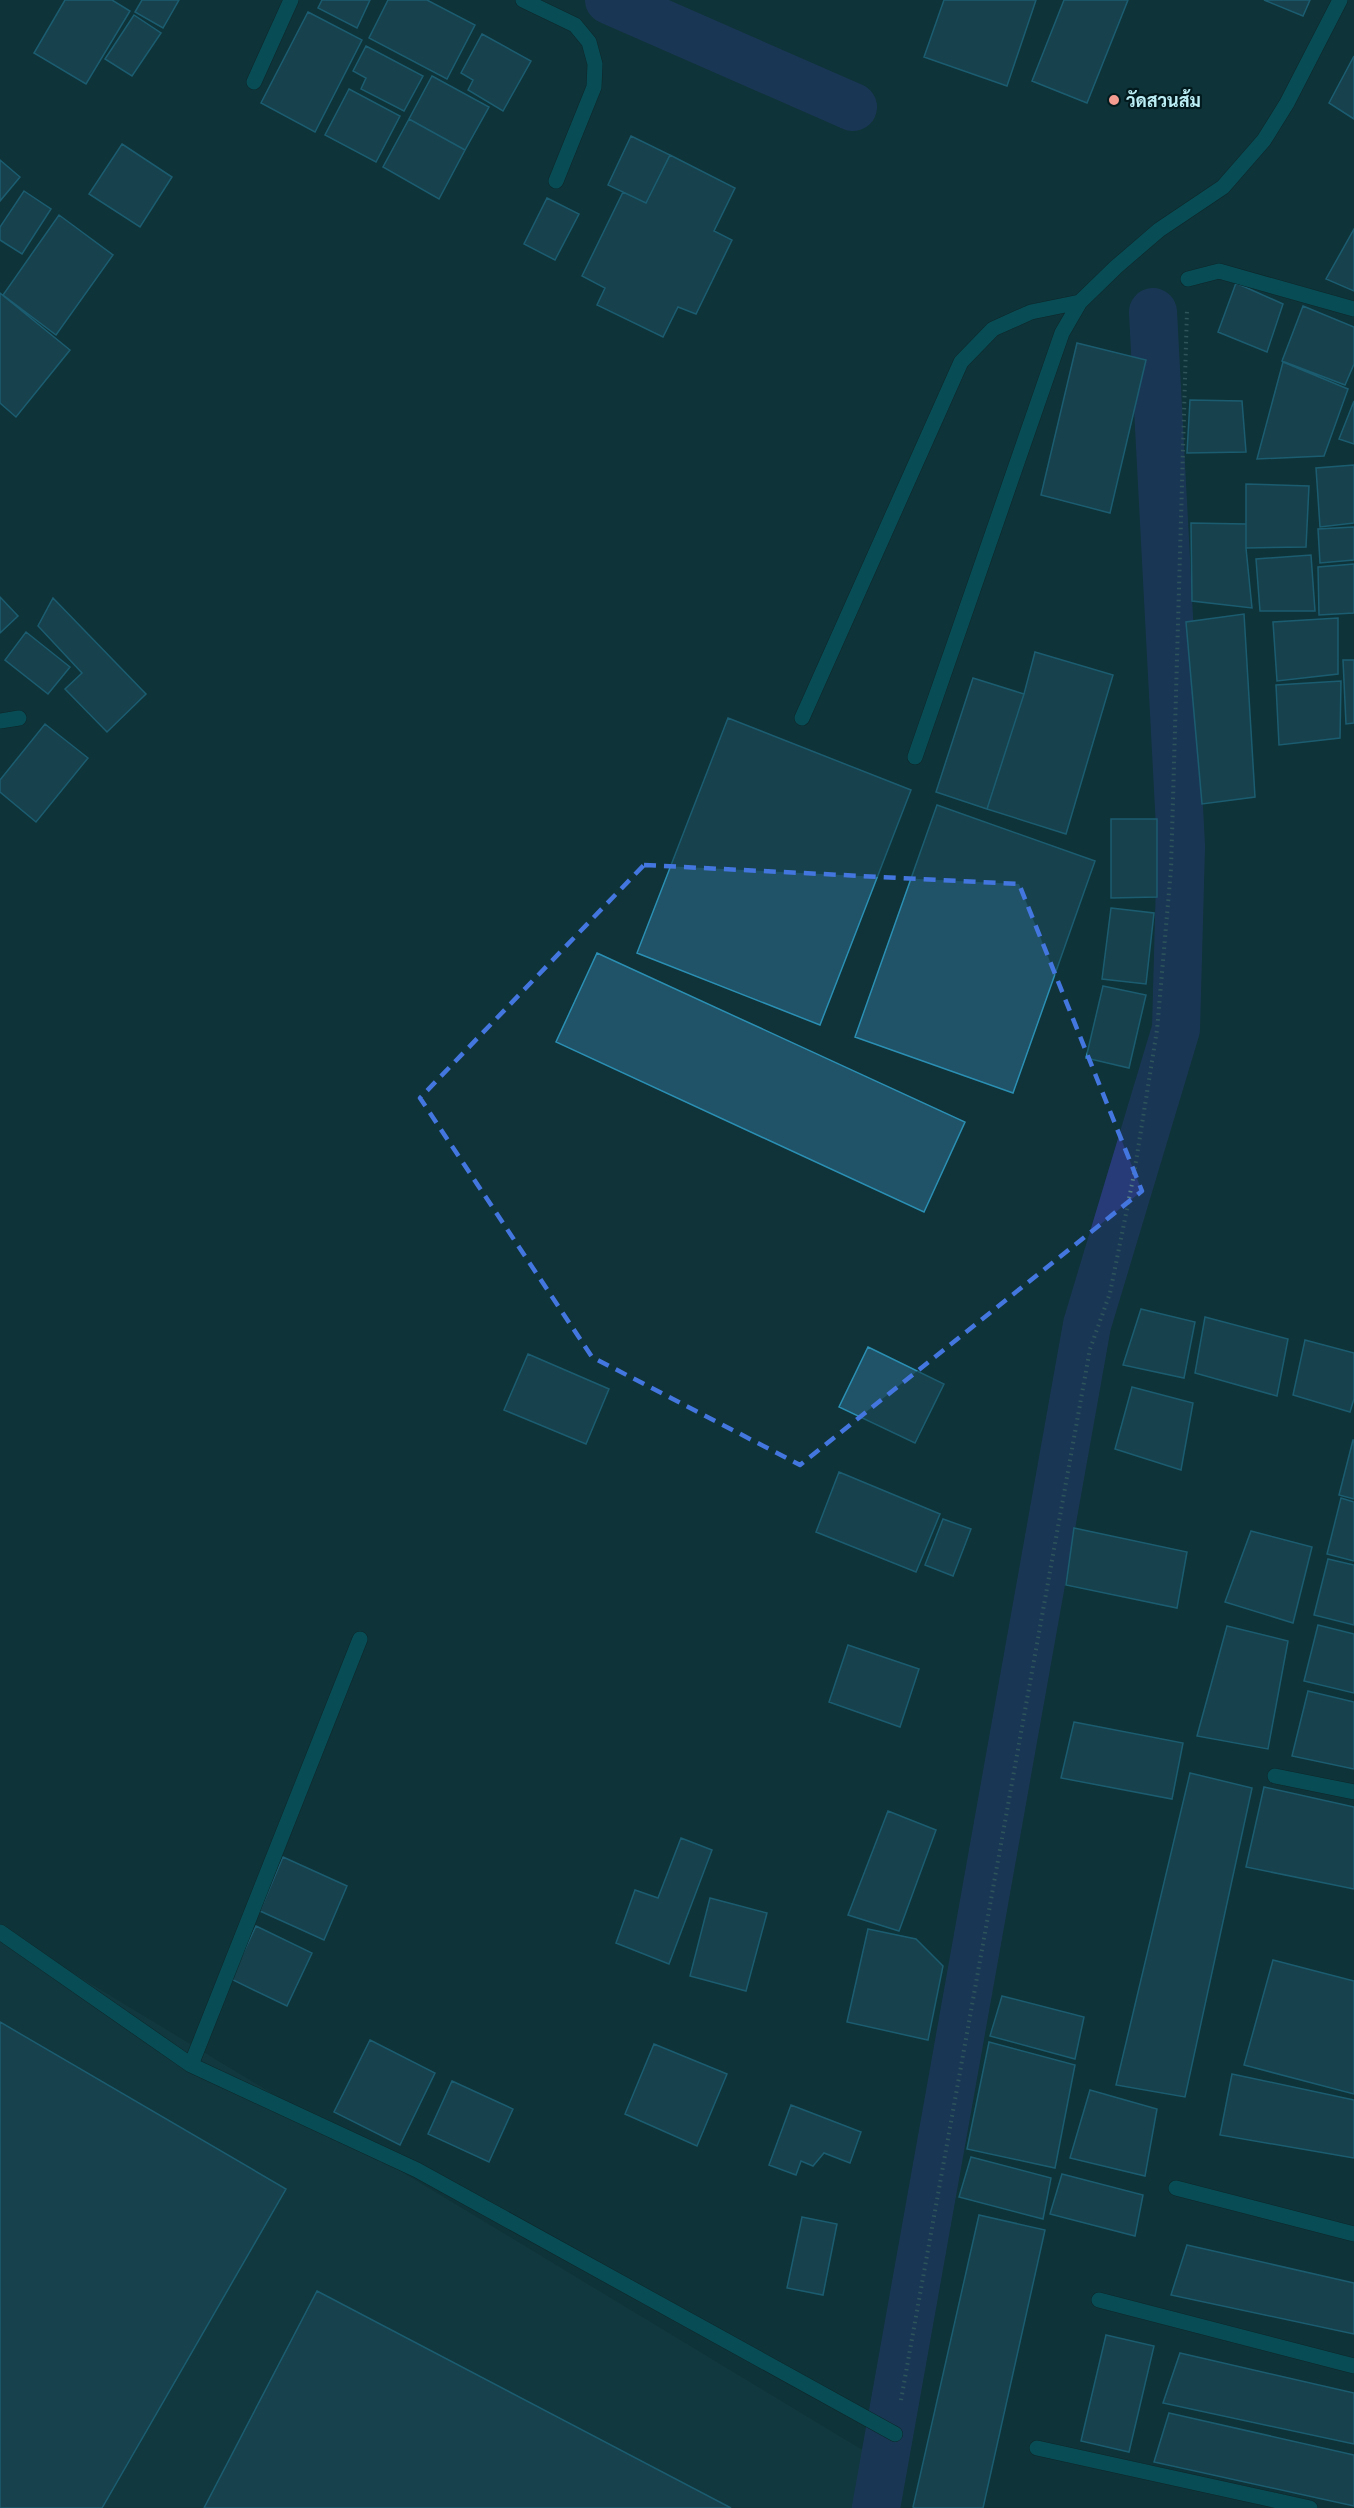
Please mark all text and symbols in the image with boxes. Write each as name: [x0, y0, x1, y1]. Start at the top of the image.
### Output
place label: วัดสวนส้ม: [1126, 89, 1201, 111]
marker: วัดสวนส้ม: [1107, 93, 1121, 107]

